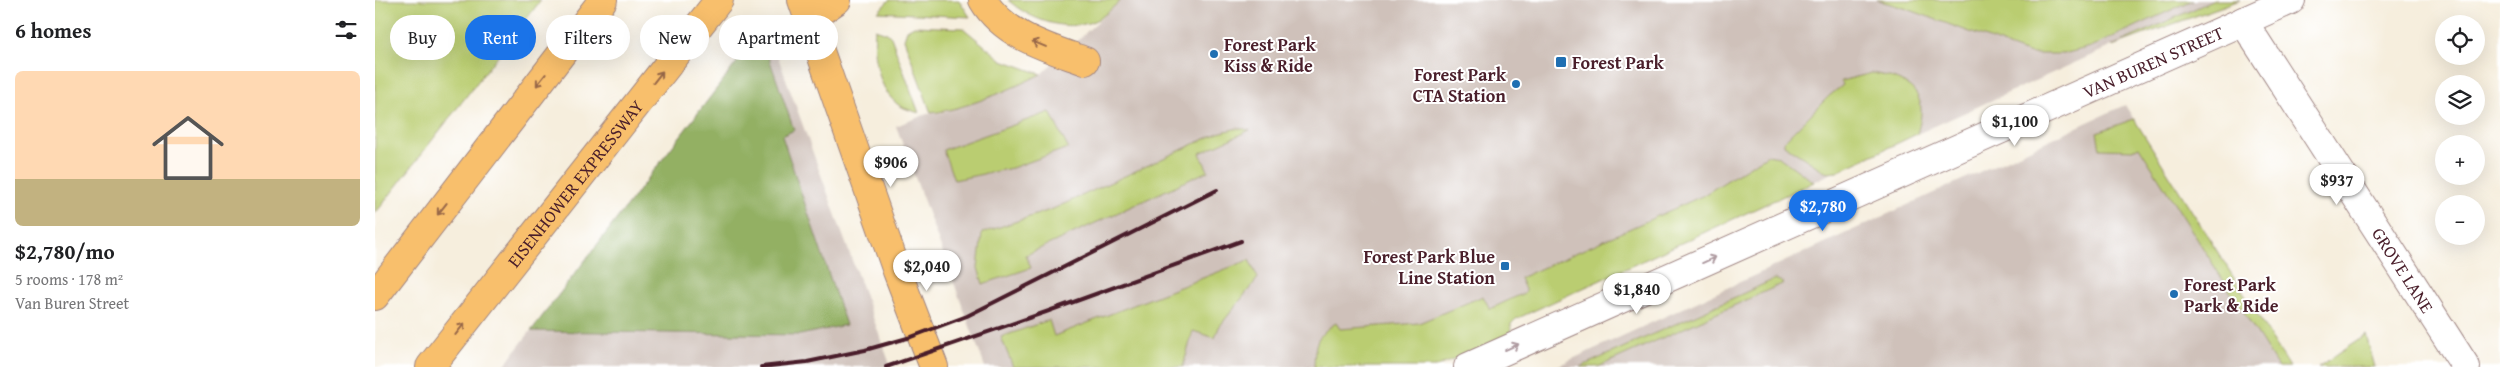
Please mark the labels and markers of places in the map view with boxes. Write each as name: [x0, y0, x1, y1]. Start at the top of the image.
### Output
place label: Forest Park Kiss & Ride: [1224, 31, 1317, 79]
marker: Forest Park Kiss & Ride: [1208, 48, 1220, 60]
place label: Forest Park: [1572, 49, 1665, 76]
marker: Forest Park: [1554, 55, 1568, 69]
place label: Forest Park CTA Station: [1413, 61, 1507, 109]
marker: Forest Park CTA Station: [1510, 78, 1522, 90]
pin: $1,100: [1974, 104, 2056, 147]
pin: $906: [861, 146, 921, 188]
pin: $937: [2307, 164, 2367, 206]
pin: $2,780: [1782, 190, 1864, 232]
place label: Forest Park Blue Line Station: [1363, 243, 1495, 291]
pin: $2,040: [886, 250, 968, 292]
marker: Forest Park Blue Line Station: [1499, 260, 1511, 272]
place label: Forest Park Park & Ride: [2184, 271, 2279, 319]
pin: $1,840: [1596, 272, 1678, 315]
marker: Forest Park Park & Ride: [2168, 288, 2180, 300]

